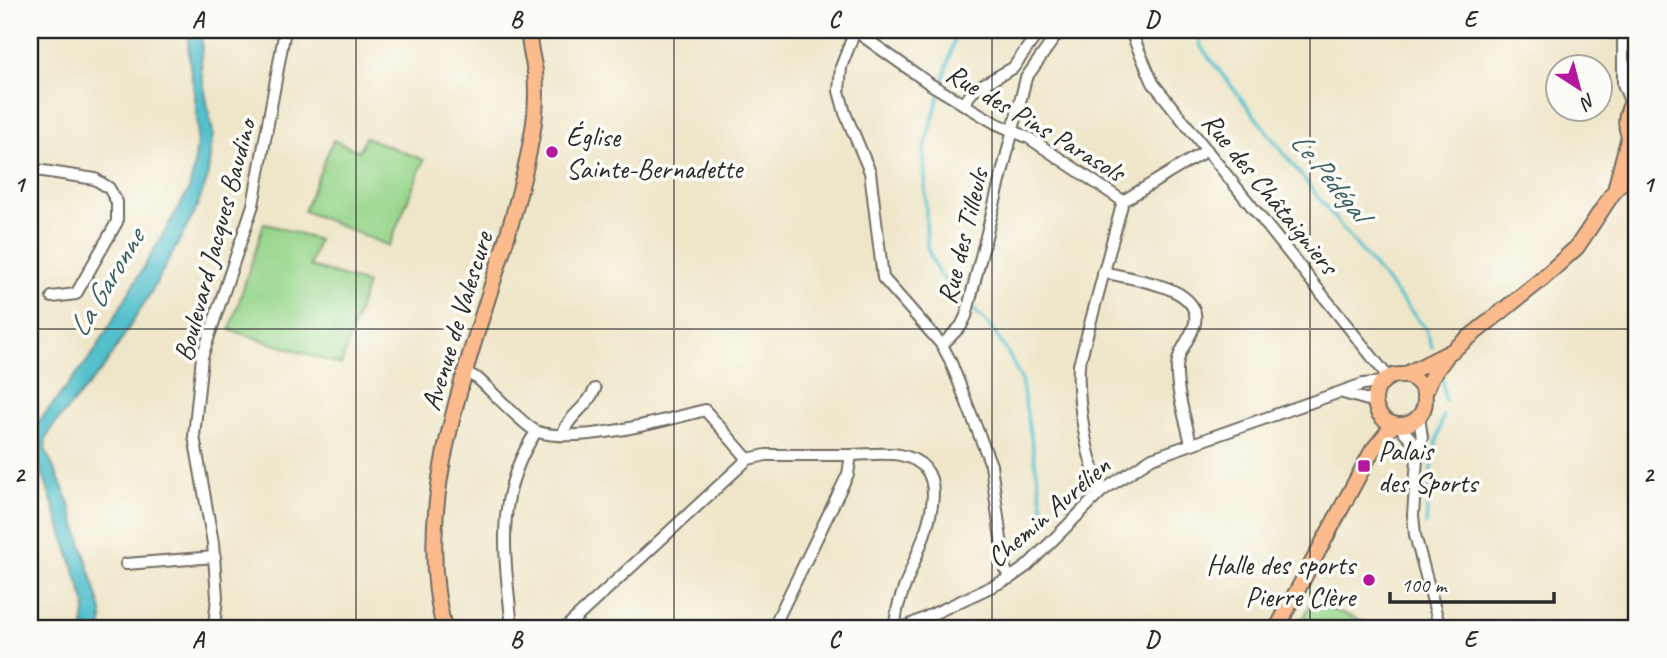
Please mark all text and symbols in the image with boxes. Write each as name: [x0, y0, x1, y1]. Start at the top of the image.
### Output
text: A: [192, 5, 206, 34]
text: B: [510, 5, 524, 34]
text: C: [829, 5, 843, 34]
text: D: [1145, 5, 1161, 34]
text: E: [1464, 5, 1480, 34]
north arrow: [1544, 52, 1614, 122]
street label: Rue des Pins Parasols: [940, 55, 1134, 191]
text: N: [1574, 88, 1600, 116]
street label: Rue des Châtaigniers: [1195, 105, 1348, 283]
street label: Boulevard Jacques Baudino: [165, 112, 264, 365]
place label: Église Sainte-Bernadette: [566, 119, 744, 186]
water label: Le Pédégal: [1282, 124, 1384, 236]
marker: Église Sainte-Bernadette: [544, 144, 560, 160]
street label: Rue des Tilleuls: [929, 162, 997, 307]
text: 1: [14, 170, 27, 199]
text: 1: [1643, 170, 1656, 199]
water label: La Garonne: [59, 219, 155, 343]
street label: Avenue de Valescure: [413, 226, 501, 415]
place label: Palais des Sports: [1378, 433, 1480, 500]
street label: Chemin Aurélien: [979, 448, 1118, 575]
marker: Palais des Sports: [1356, 458, 1372, 474]
text: 2: [14, 460, 27, 489]
text: 2: [1643, 460, 1656, 489]
place label: Halle des sports Pierre Clère: [1206, 547, 1357, 614]
scale bar: [1390, 560, 1555, 604]
marker: Halle des sports Pierre Clère: [1361, 572, 1377, 588]
text: 100 m: [1401, 572, 1448, 598]
text: A: [192, 625, 206, 654]
text: B: [510, 625, 524, 654]
text: C: [829, 625, 843, 654]
text: D: [1145, 625, 1161, 654]
text: E: [1464, 625, 1480, 654]

